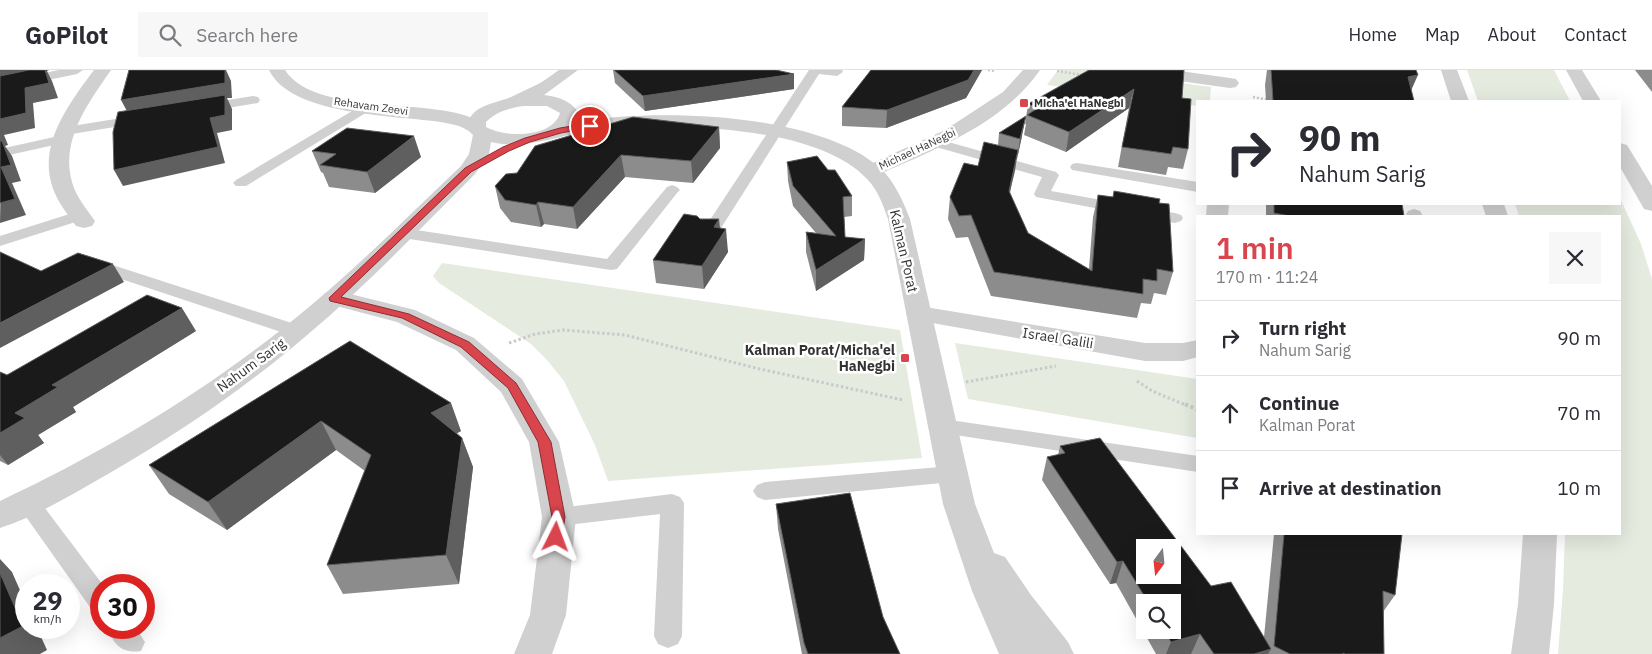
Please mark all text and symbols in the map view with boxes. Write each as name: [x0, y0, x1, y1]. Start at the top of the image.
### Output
search box: [138, 12, 488, 57]
text: GoPilot: [25, 19, 108, 51]
icon: search: [156, 21, 184, 49]
text: Search here: [196, 23, 298, 47]
text: Home: [1349, 23, 1397, 46]
text: Map: [1425, 23, 1460, 46]
text: About: [1488, 23, 1536, 46]
text: Contact: [1564, 23, 1627, 46]
street label: Rehavam Zeevi: [333, 94, 409, 118]
place label: Micha'el HaNegbi: [1034, 96, 1124, 110]
marker: Micha'el HaNegbi: [1018, 97, 1030, 109]
pin: [569, 105, 611, 147]
icon: arrive: [576, 112, 604, 140]
text: 90 m: [1299, 115, 1381, 161]
icon: right: [1216, 120, 1281, 185]
street label: Michael HaNegbi: [876, 125, 958, 173]
text: Nahum Sarig: [1299, 159, 1425, 188]
street label: Kalman Porat: [886, 208, 922, 294]
text: 1 min: [1216, 228, 1294, 267]
button: close: [1549, 232, 1601, 284]
text: 170 m · 11:24: [1216, 267, 1318, 287]
text: Turn right: [1259, 316, 1346, 340]
street label: Israel Galili: [1021, 324, 1095, 352]
icon: right: [1216, 324, 1244, 352]
text: 90 m: [1557, 326, 1601, 350]
street label: Nahum Sarig: [213, 334, 289, 396]
text: Nahum Sarig: [1259, 340, 1351, 360]
place label: Kalman Porat/Micha'el HaNegbi: [745, 341, 895, 375]
marker: Kalman Porat/Micha'el HaNegbi: [899, 352, 911, 364]
text: Continue: [1259, 391, 1339, 415]
icon: ahead: [1216, 399, 1244, 427]
text: 70 m: [1557, 401, 1601, 425]
text: Kalman Porat: [1259, 415, 1355, 435]
icon: arrive: [1216, 474, 1244, 502]
text: Arrive at destination: [1259, 476, 1442, 500]
text: 10 m: [1557, 476, 1601, 500]
position arrow: [529, 510, 581, 562]
north arrow: [1136, 539, 1181, 584]
map controls: [1136, 539, 1181, 639]
speed limit sign: 30: [90, 574, 155, 639]
text: 29: [32, 584, 63, 617]
button: search: [1136, 594, 1181, 639]
text: km/h: [33, 611, 62, 626]

